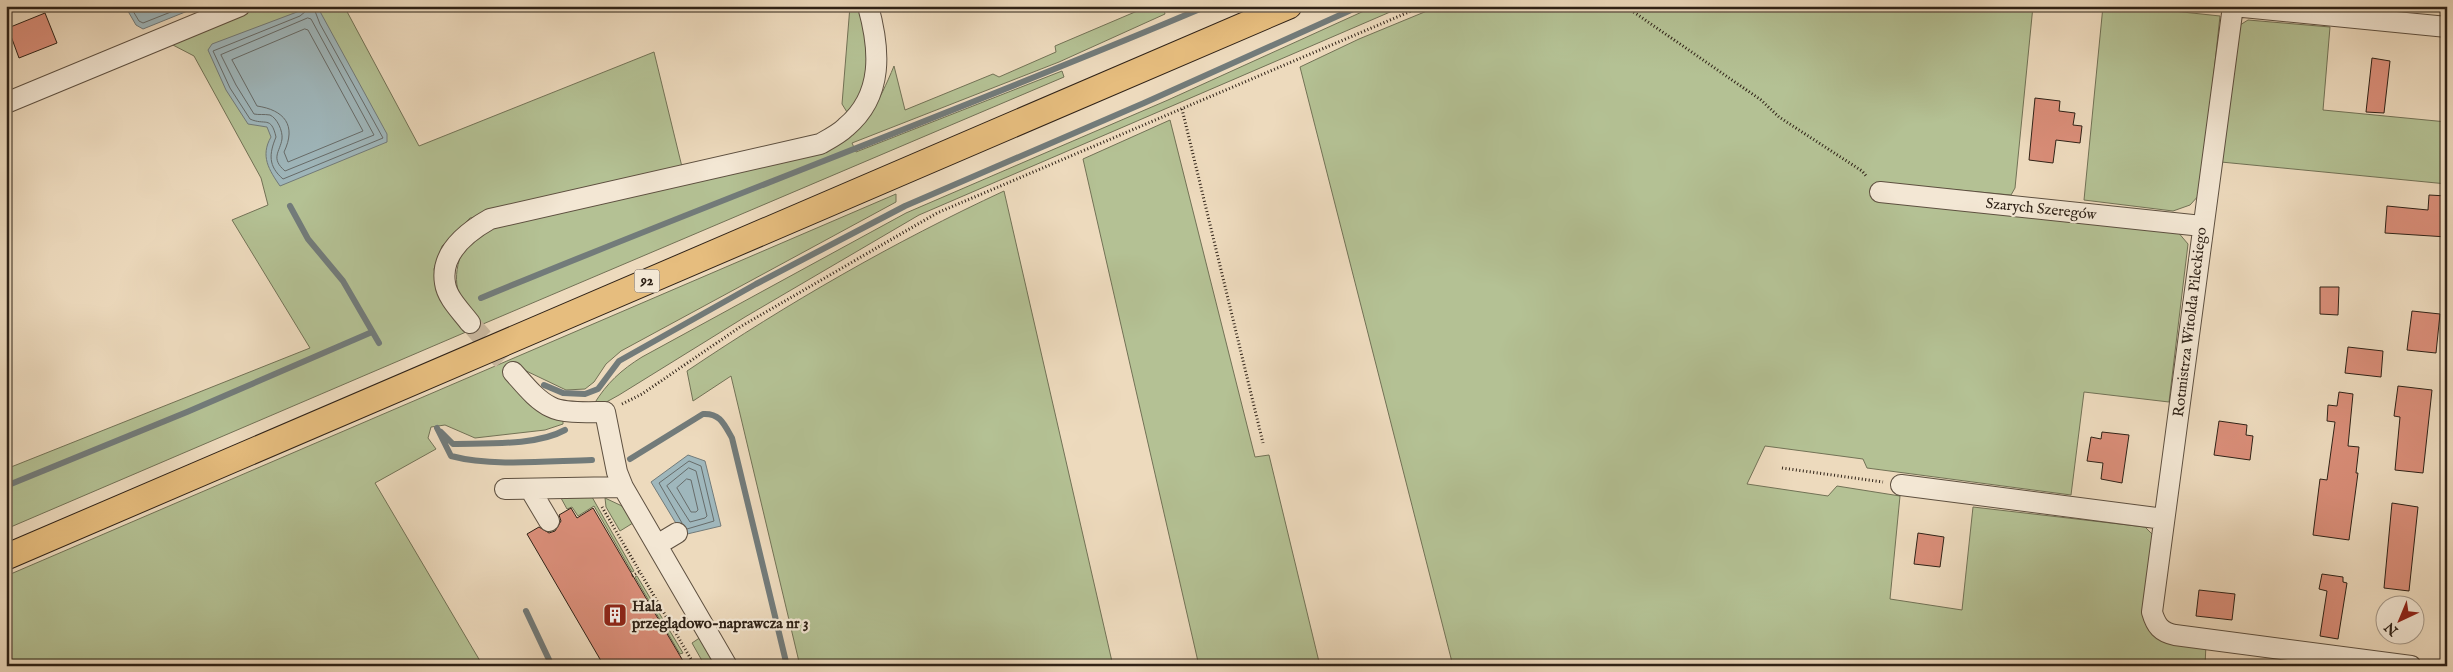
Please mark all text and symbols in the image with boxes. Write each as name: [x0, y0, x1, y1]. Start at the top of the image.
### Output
street label: Szarych Szeregów: [1985, 194, 2098, 224]
street label: Rotmistrza Witolda Pileckiego: [2169, 226, 2211, 418]
road number: 92: [634, 270, 660, 292]
north arrow: [2376, 594, 2426, 644]
place label: Hala przeglądowo-naprawcza nr 3: [631, 597, 809, 633]
building icon: Hala przeglądowo-naprawcza nr 3: [602, 602, 628, 628]
text: N: [2381, 618, 2403, 640]

